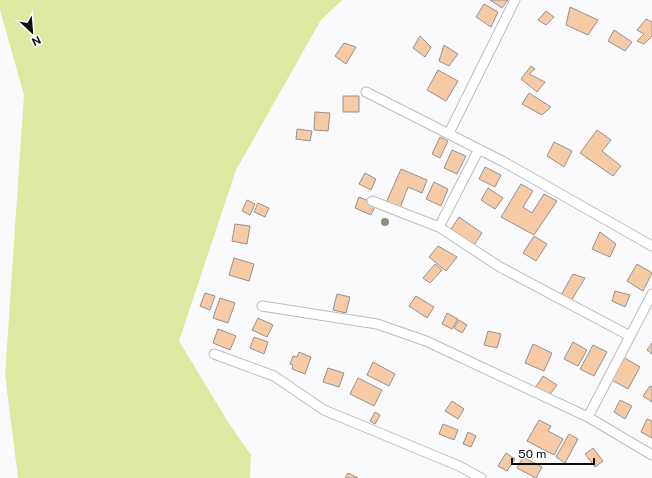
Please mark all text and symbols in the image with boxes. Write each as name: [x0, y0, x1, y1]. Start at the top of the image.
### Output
north arrow: [12, 12, 52, 52]
text: N: [30, 34, 43, 48]
scale bar: [512, 440, 594, 466]
text: 50 m: [518, 447, 546, 461]

